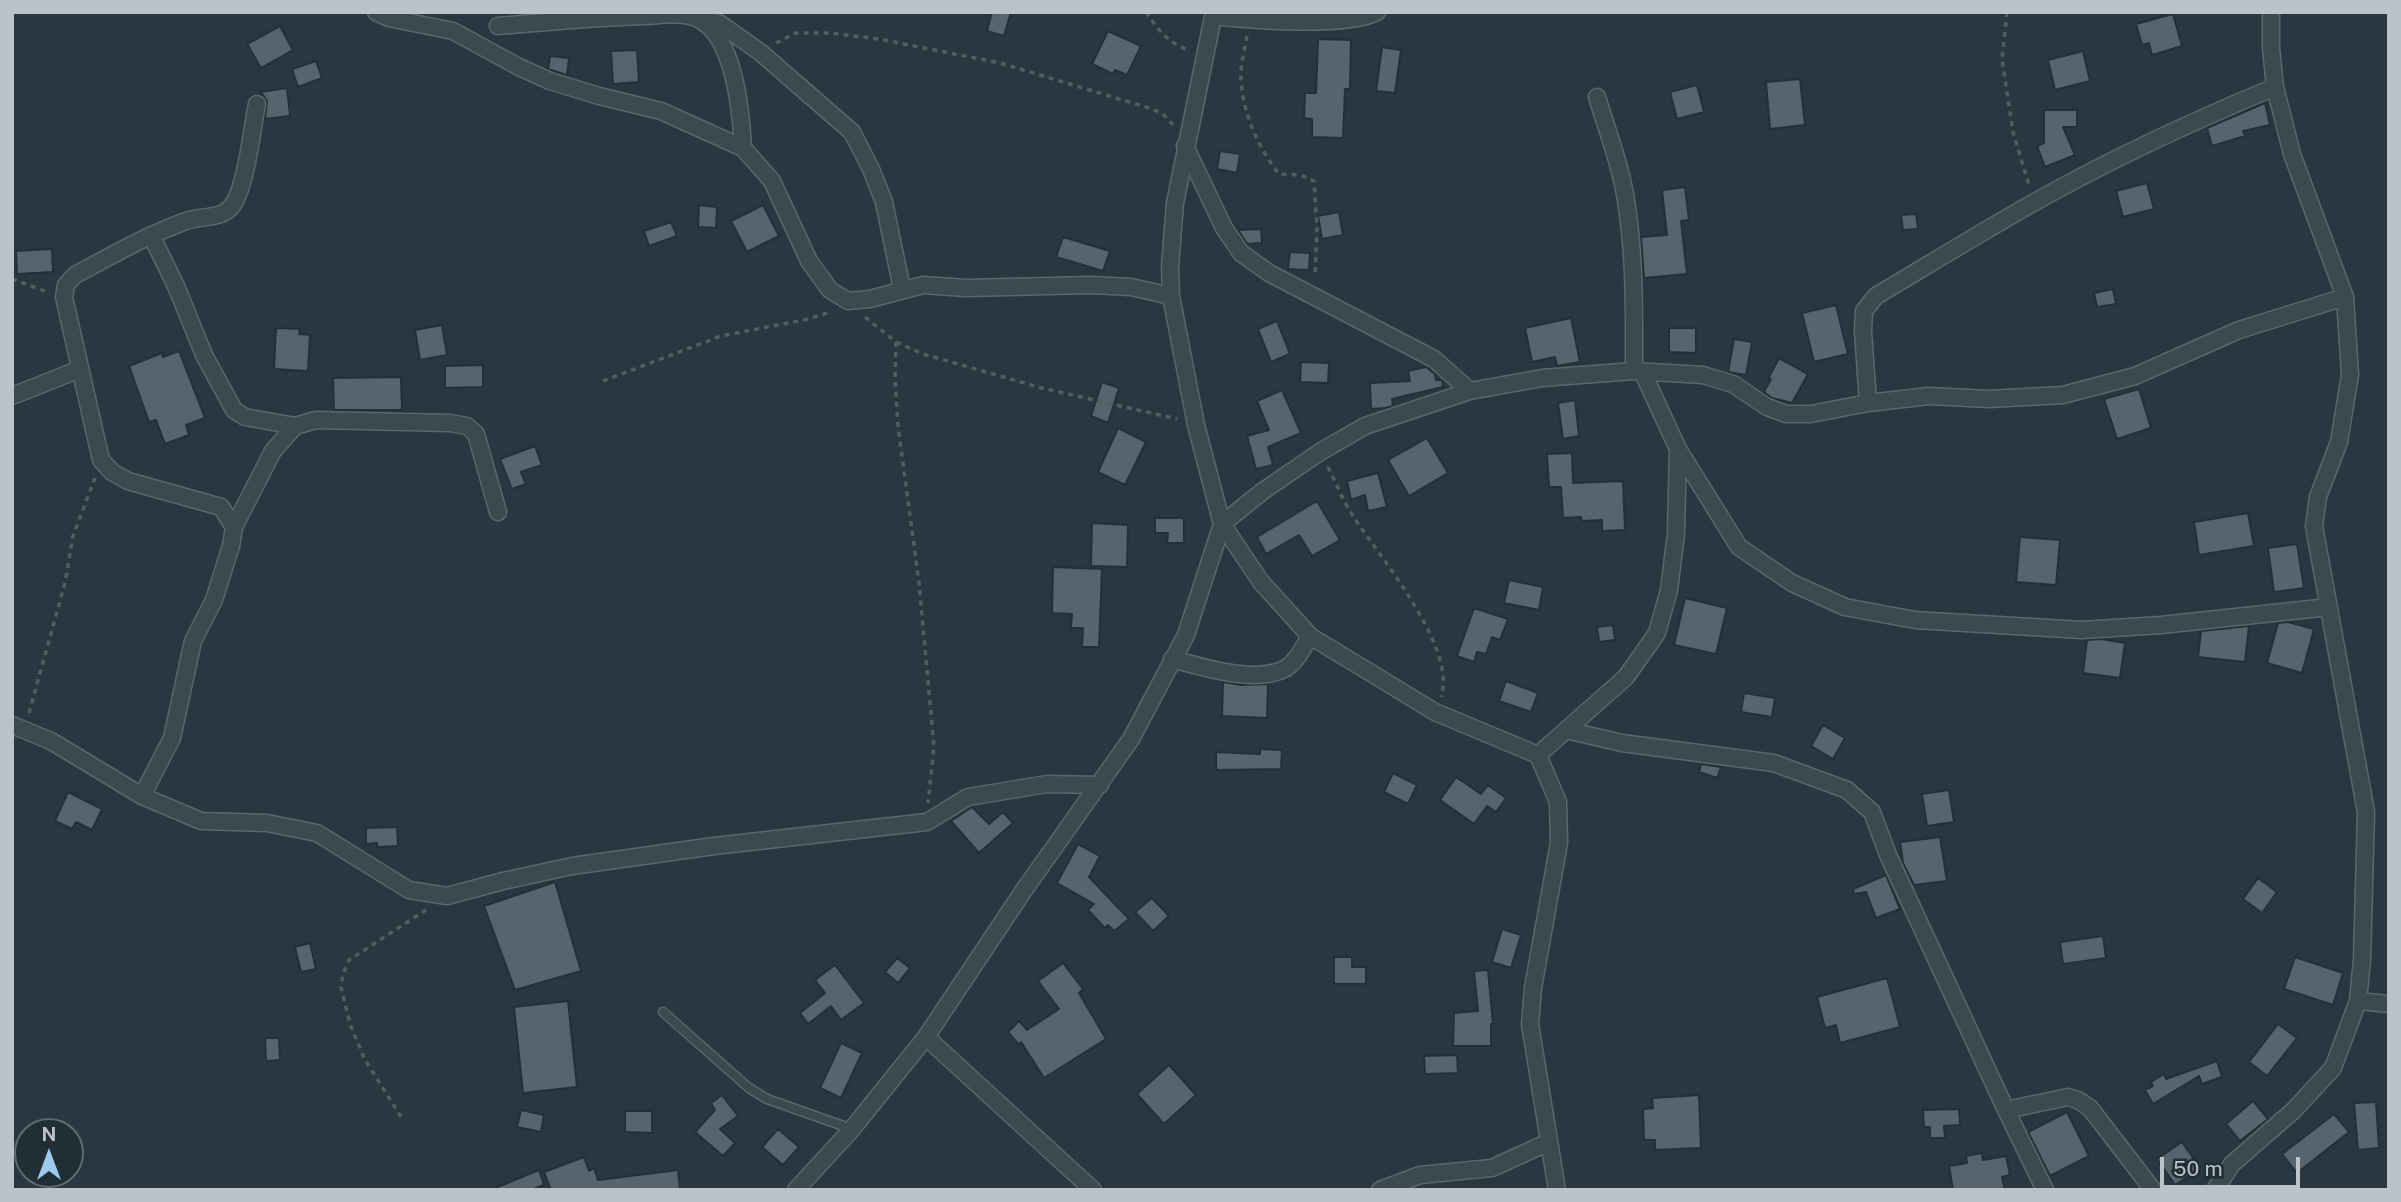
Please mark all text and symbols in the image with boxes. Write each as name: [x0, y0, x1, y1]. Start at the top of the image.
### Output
north arrow: [14, 1118, 84, 1188]
text: N: [42, 1123, 56, 1145]
scale bar: [2163, 1142, 2303, 1186]
text: 50 m: [2173, 1156, 2223, 1181]

